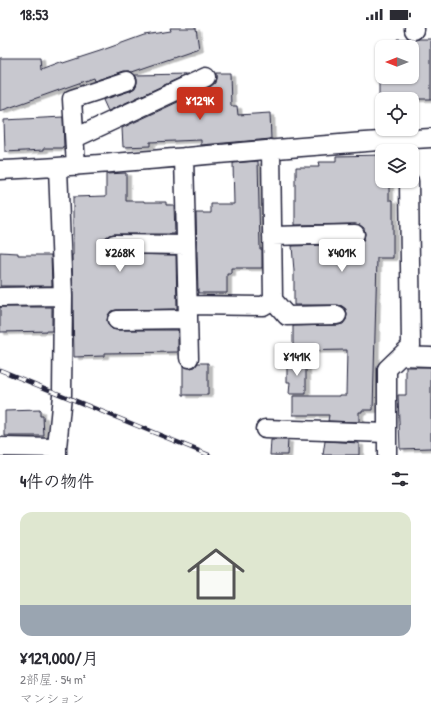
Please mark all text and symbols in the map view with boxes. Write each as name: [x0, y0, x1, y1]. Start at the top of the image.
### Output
text: 18:53: [20, 4, 49, 25]
north arrow: [375, 40, 419, 84]
map controls: [375, 40, 419, 188]
pin: ¥129K: [172, 87, 228, 121]
text: ¥129K: [186, 91, 214, 109]
button: locate: [375, 92, 419, 136]
button: layers: [375, 144, 419, 188]
pin: ¥268K: [92, 239, 148, 273]
pin: ¥401K: [314, 239, 370, 273]
text: ¥268K: [105, 243, 135, 261]
text: ¥401K: [328, 243, 356, 261]
pin: ¥141K: [269, 343, 325, 377]
text: ¥141K: [283, 347, 311, 365]
icon: filters: [389, 468, 411, 490]
text: 4件の物件: [20, 469, 94, 492]
icon: home: [180, 538, 252, 610]
text: ¥129,000/月: [20, 646, 99, 669]
text: 2部屋 · 54 m²: [20, 670, 86, 688]
text: マンション: [20, 689, 84, 707]

